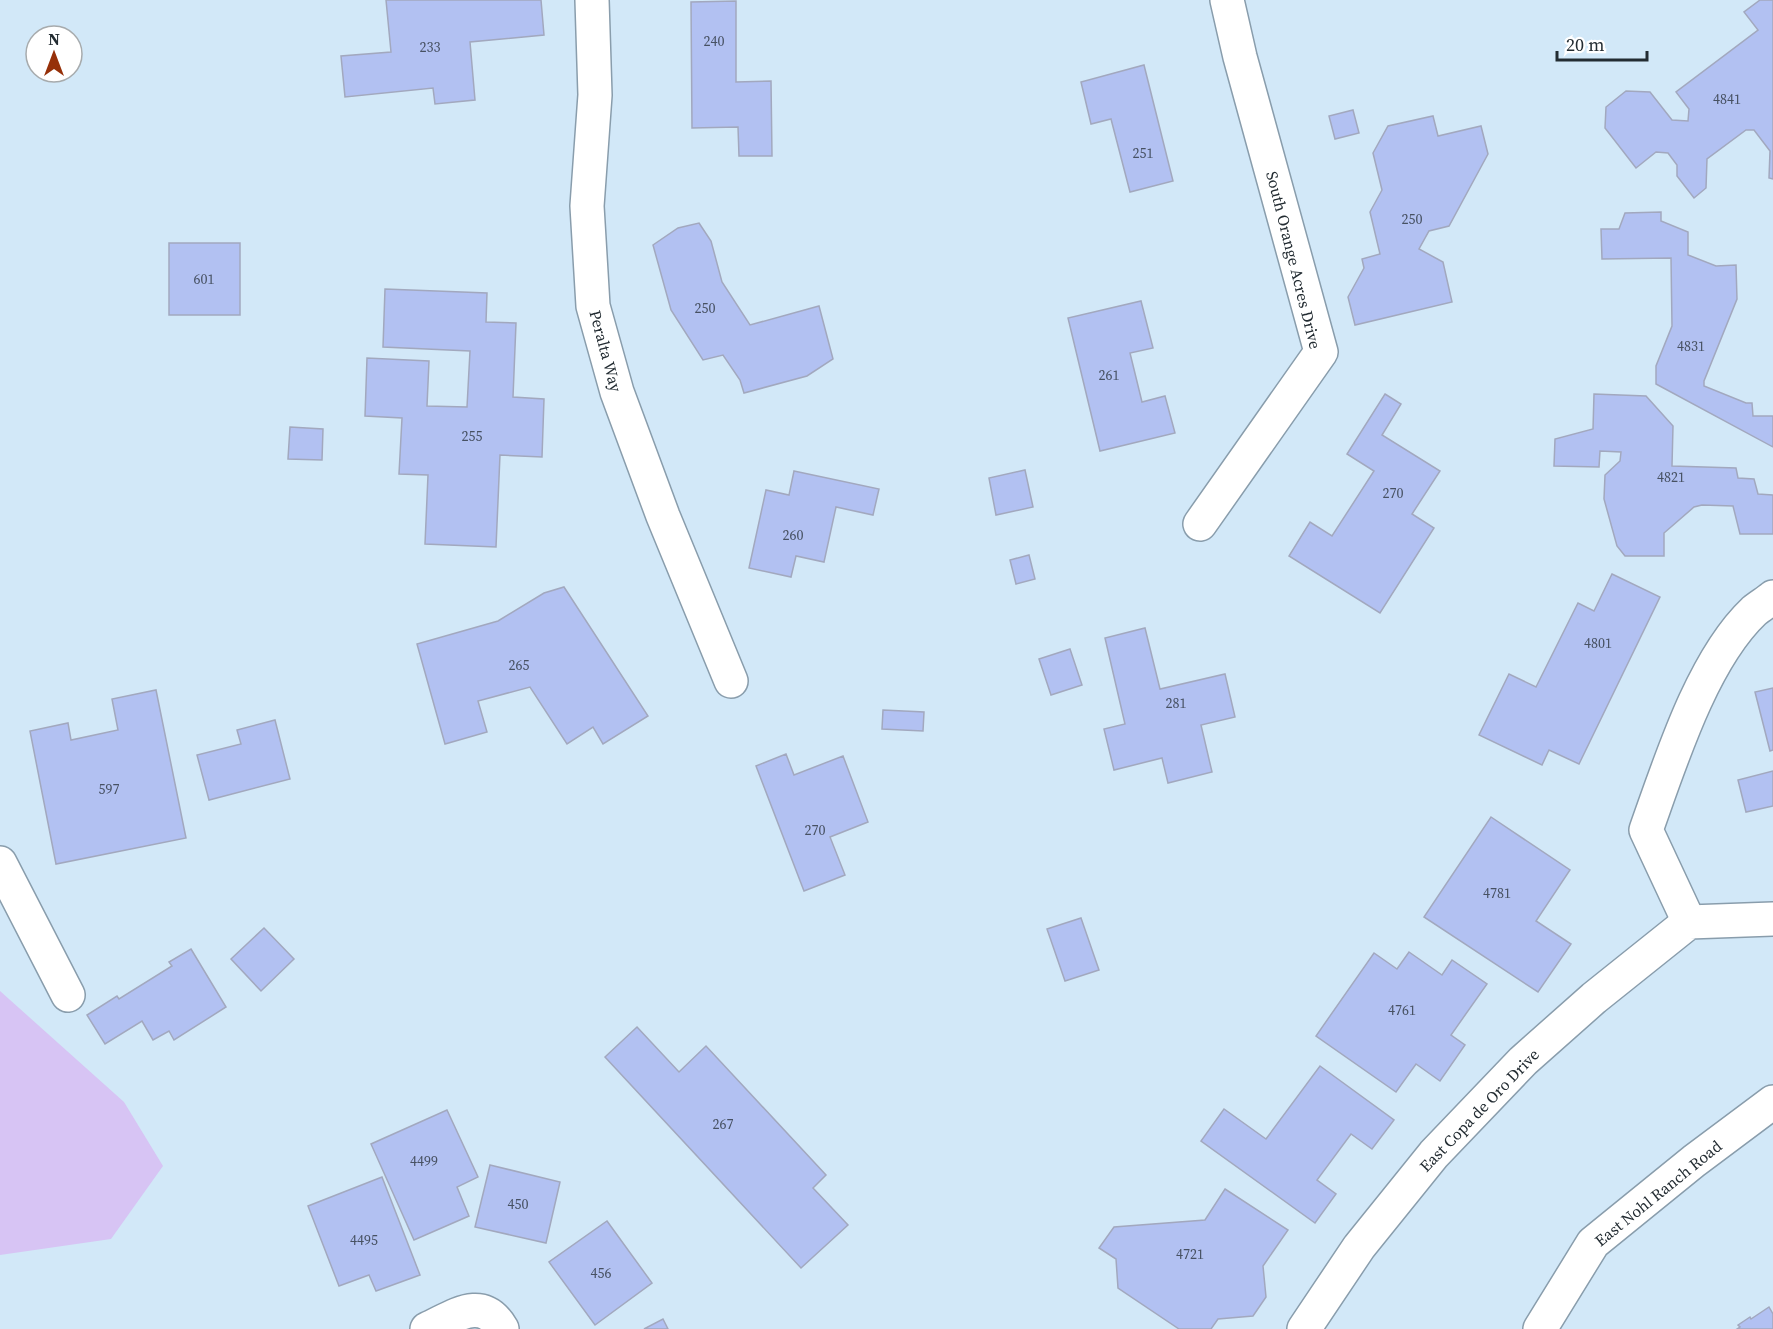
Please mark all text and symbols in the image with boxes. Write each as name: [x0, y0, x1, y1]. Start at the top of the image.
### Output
north arrow: [24, 24, 84, 84]
scale bar: [1557, 24, 1647, 62]
text: N: [48, 28, 60, 50]
house number: 240: [704, 31, 725, 51]
text: 20 m: [1566, 32, 1604, 57]
house number: 233: [420, 37, 441, 57]
house number: 4841: [1713, 89, 1741, 109]
house number: 251: [1133, 143, 1154, 163]
street label: South Orange Acres Drive: [1261, 169, 1327, 351]
house number: 250: [1402, 209, 1423, 229]
house number: 601: [194, 269, 215, 289]
house number: 250: [695, 298, 716, 318]
street label: Peralta Way: [585, 308, 628, 395]
house number: 4831: [1677, 336, 1705, 356]
house number: 261: [1099, 365, 1120, 385]
house number: 255: [462, 426, 483, 446]
house number: 4821: [1657, 467, 1685, 487]
house number: 270: [1383, 483, 1404, 503]
house number: 260: [783, 525, 804, 545]
house number: 4801: [1584, 633, 1612, 653]
house number: 265: [509, 655, 530, 675]
house number: 281: [1166, 693, 1187, 713]
house number: 597: [99, 779, 120, 799]
house number: 270: [805, 820, 826, 840]
house number: 4781: [1483, 883, 1511, 903]
house number: 4761: [1388, 1000, 1416, 1020]
street label: East Copa de Oro Drive: [1414, 1044, 1544, 1176]
house number: 267: [713, 1114, 734, 1134]
street label: East Nohl Ranch Road: [1590, 1135, 1726, 1251]
house number: 4499: [410, 1151, 438, 1171]
house number: 450: [508, 1194, 529, 1214]
house number: 4495: [350, 1230, 378, 1250]
house number: 4721: [1176, 1244, 1204, 1264]
house number: 456: [591, 1263, 612, 1283]

